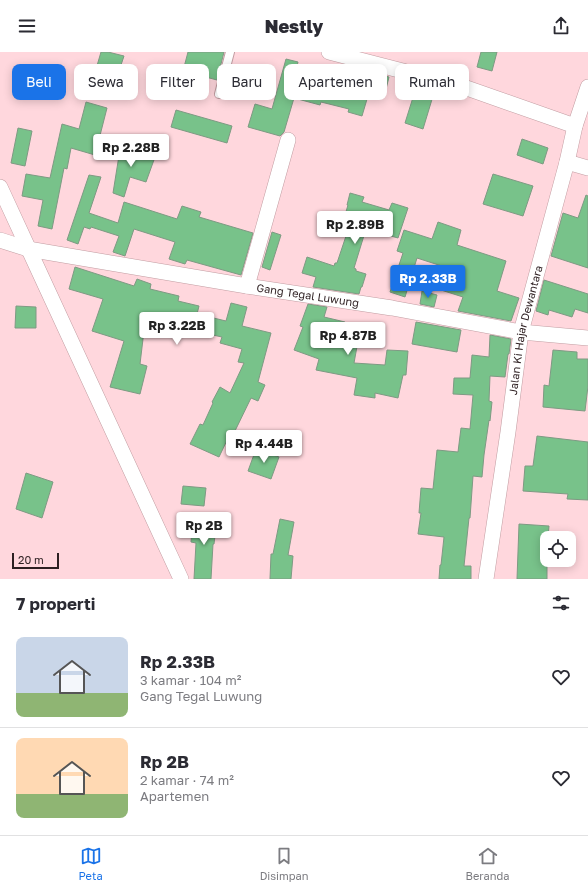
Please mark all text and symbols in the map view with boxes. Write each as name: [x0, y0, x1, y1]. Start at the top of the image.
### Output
icon: menu: [16, 15, 38, 37]
text: Nestly: [265, 15, 323, 37]
icon: share: [550, 15, 572, 37]
chip: Beli: [12, 64, 66, 100]
chip: Sewa: [74, 64, 138, 100]
chip: Filter: [146, 64, 209, 100]
chip: Baru: [217, 64, 276, 100]
chip: Apartemen: [284, 64, 387, 100]
chip: Rumah: [395, 64, 469, 100]
pin: Rp 2.28B: [90, 134, 172, 168]
text: Rp 2.28B: [102, 139, 160, 155]
pin: Rp 2.89B: [314, 211, 396, 245]
text: Rp 2.89B: [326, 216, 384, 232]
street label: Jalan Ki Hajar Dewantara: [506, 264, 545, 396]
pin: Rp 2.33B: [387, 265, 469, 299]
text: Rp 2.33B: [399, 270, 457, 286]
street label: Gang Tegal Luwung: [256, 281, 360, 309]
pin: Rp 3.22B: [136, 312, 218, 346]
text: Rp 3.22B: [148, 317, 206, 333]
pin: Rp 4.87B: [307, 322, 389, 356]
text: Rp 4.87B: [319, 327, 377, 343]
pin: Rp 4.44B: [223, 430, 305, 464]
text: Rp 4.44B: [235, 435, 293, 451]
pin: Rp 2B: [176, 512, 232, 546]
text: Rp 2B: [185, 517, 223, 533]
map controls: [540, 531, 576, 567]
button: locate: [540, 531, 576, 567]
scale bar: [12, 551, 59, 570]
text: 20 m: [18, 553, 44, 566]
icon: filters: [550, 592, 572, 614]
text: 7 properti: [16, 593, 95, 614]
text: Rp 2.33B: [140, 651, 215, 672]
icon: home: [48, 653, 96, 701]
icon: heart: [550, 666, 572, 688]
text: 3 kamar · 104 m²: [140, 672, 241, 688]
text: Gang Tegal Luwung: [140, 688, 262, 704]
text: Rp 2B: [140, 751, 189, 772]
icon: home: [48, 754, 96, 802]
icon: heart: [550, 767, 572, 789]
text: 2 kamar · 74 m²: [140, 772, 234, 788]
text: Apartemen: [140, 788, 209, 804]
tab: Peta: [79, 845, 103, 882]
tab: Disimpan: [260, 845, 309, 882]
tab: Beranda: [466, 845, 509, 882]

